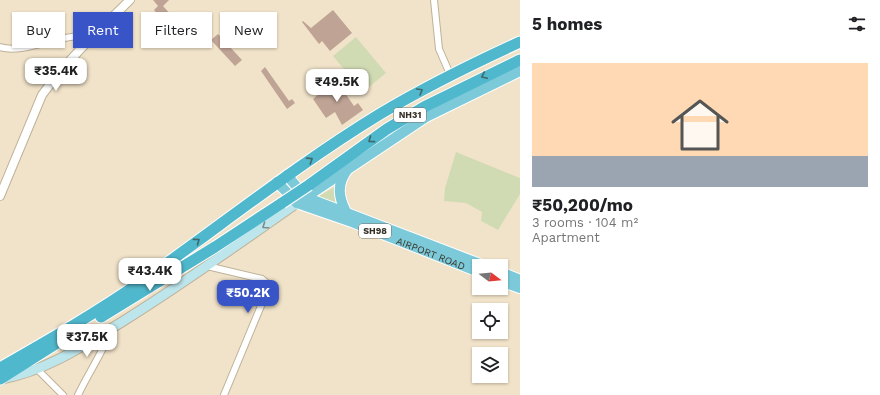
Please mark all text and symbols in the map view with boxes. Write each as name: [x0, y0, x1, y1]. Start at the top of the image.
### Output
chip: Buy: [12, 12, 65, 48]
chip: Rent: [73, 12, 133, 48]
chip: Filters: [141, 12, 212, 48]
chip: New: [220, 12, 277, 48]
icon: filters: [846, 13, 868, 35]
text: 5 homes: [532, 14, 602, 34]
pin: ₹35.4K: [23, 58, 89, 92]
text: ₹35.4K: [34, 63, 78, 78]
pin: ₹49.5K: [304, 69, 370, 103]
one-way arrow: [481, 71, 489, 79]
text: ₹49.5K: [315, 74, 359, 89]
one-way arrow: [416, 89, 423, 96]
icon: home: [664, 89, 736, 161]
road number: NH31: [394, 108, 426, 122]
one-way arrow: [369, 135, 376, 142]
one-way arrow: [306, 158, 313, 165]
text: ₹50,200/mo: [532, 195, 633, 215]
text: 3 rooms · 104 m²: [532, 215, 638, 230]
one-way arrow: [262, 221, 269, 229]
road number: SH98: [359, 224, 391, 238]
text: Apartment: [532, 230, 600, 245]
street label: AIRPORT ROAD: [395, 235, 467, 272]
one-way arrow: [193, 238, 200, 246]
pin: ₹43.4K: [117, 258, 183, 292]
north arrow: [472, 259, 508, 295]
map controls: [472, 259, 508, 383]
text: ₹43.4K: [127, 263, 173, 278]
pin: ₹50.2K: [215, 280, 281, 314]
text: ₹50.2K: [226, 285, 270, 300]
button: locate: [472, 303, 508, 339]
pin: ₹37.5K: [54, 324, 120, 358]
text: ₹37.5K: [66, 329, 108, 344]
button: layers: [472, 347, 508, 383]

